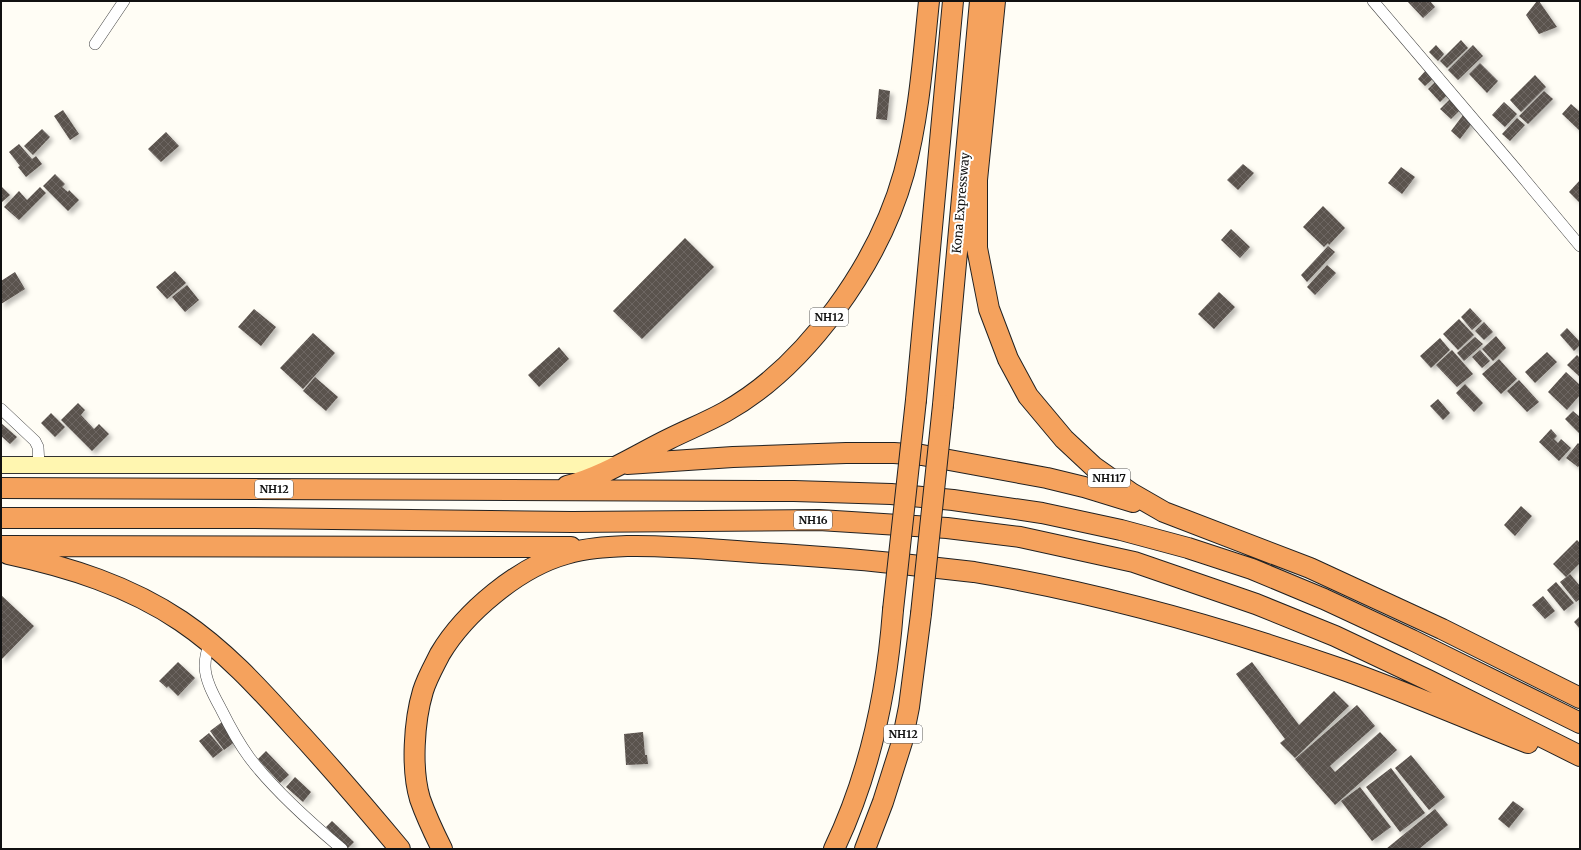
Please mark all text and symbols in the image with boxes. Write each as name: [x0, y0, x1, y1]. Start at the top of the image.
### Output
street label: Kona Expressway: [949, 152, 972, 254]
road number: NH12: [810, 308, 848, 326]
road number: NH117: [1088, 469, 1130, 487]
road number: NH12: [255, 480, 293, 498]
road number: NH16: [794, 511, 832, 529]
road number: NH12: [884, 725, 922, 743]

